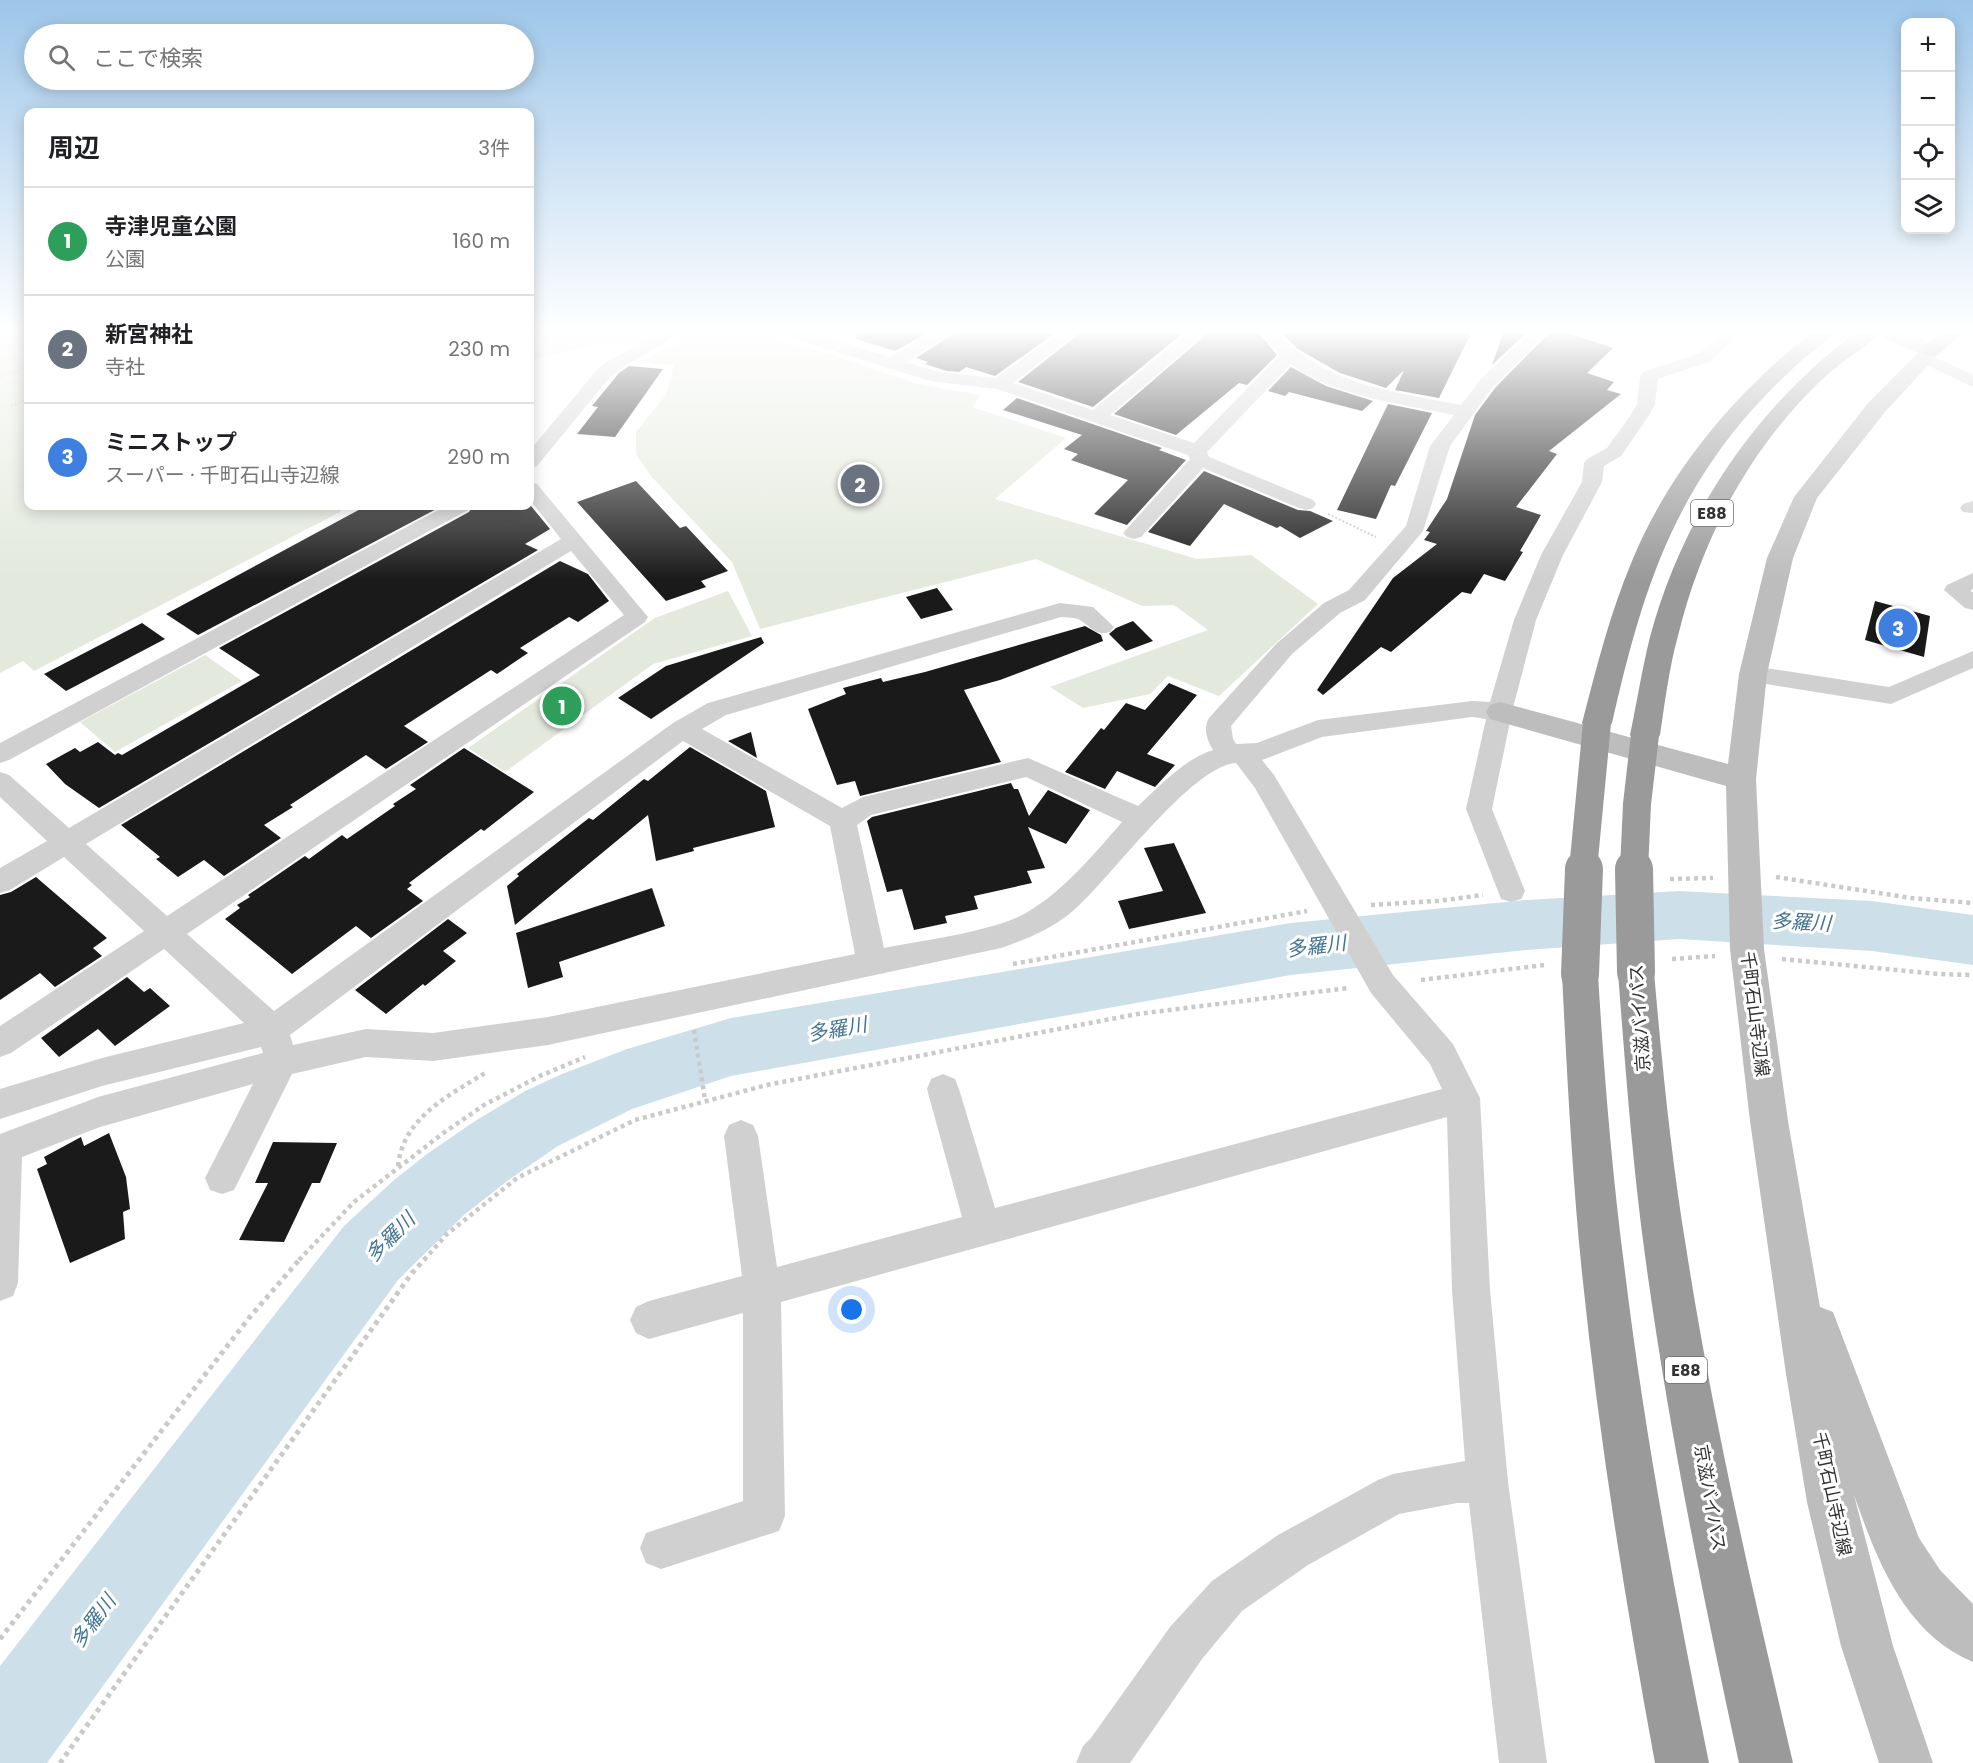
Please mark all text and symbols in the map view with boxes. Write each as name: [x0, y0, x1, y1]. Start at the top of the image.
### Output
map controls: [1901, 18, 1955, 234]
button: +: [1901, 18, 1955, 72]
search box: [24, 24, 534, 90]
icon: search: [45, 41, 78, 74]
text: ここで検索: [93, 43, 203, 74]
button: −: [1901, 72, 1955, 126]
button: locate: [1901, 126, 1955, 180]
text: 周辺: [48, 130, 100, 166]
text: 3件: [478, 134, 510, 162]
button: layers: [1901, 180, 1955, 234]
text: 寺津児童公園: [105, 211, 237, 242]
text: 1: [64, 227, 71, 255]
text: 160 m: [452, 227, 510, 255]
text: 公園: [105, 245, 145, 273]
text: 新宮神社: [105, 319, 193, 350]
text: 2: [62, 335, 73, 363]
text: 230 m: [448, 335, 510, 363]
text: 寺社: [105, 353, 145, 381]
text: ミニストップ: [105, 427, 237, 458]
text: 3: [61, 443, 74, 471]
text: 290 m: [447, 443, 510, 471]
text: スーパー · 千町石山寺辺線: [105, 461, 340, 489]
pin: 2: [840, 462, 880, 506]
road number: E88: [1691, 500, 1733, 526]
pin: 3: [1878, 606, 1918, 650]
pin: 1: [542, 684, 582, 728]
water label: 多羅川: [1770, 906, 1834, 938]
water label: 多羅川: [1285, 928, 1349, 964]
street label: 千町石山寺辺線: [1735, 950, 1776, 1078]
street label: 京滋バイパス: [1623, 963, 1656, 1073]
water label: 多羅川: [805, 1010, 871, 1048]
water label: 多羅川: [359, 1204, 423, 1268]
your location: [837, 1295, 866, 1324]
road number: E88: [1665, 1357, 1707, 1383]
street label: 千町石山寺辺線: [1807, 1430, 1858, 1558]
street label: 京滋バイパス: [1689, 1443, 1732, 1553]
water label: 多羅川: [64, 1587, 123, 1653]

